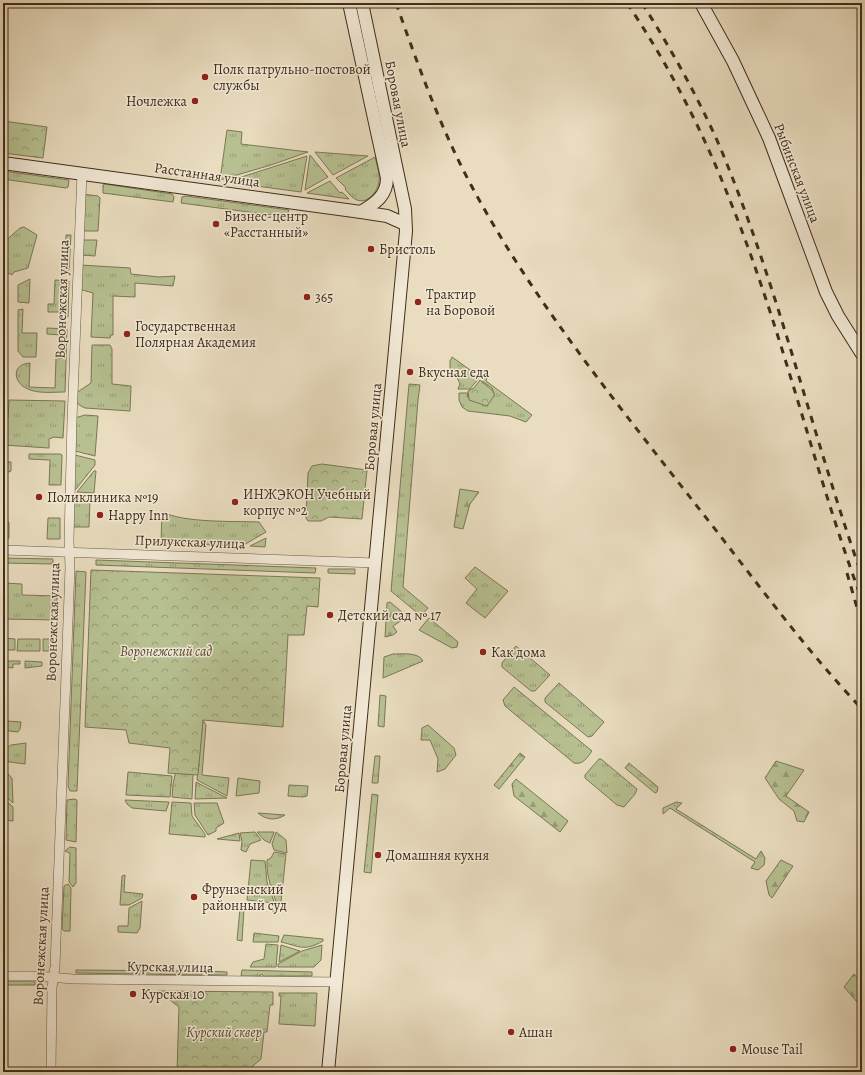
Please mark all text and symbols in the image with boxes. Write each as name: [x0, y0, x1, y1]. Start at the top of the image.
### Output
street label: Боровая улица: [380, 59, 416, 150]
place label: Полк патрульно-постовой службы: [213, 60, 371, 95]
marker: Полк патрульно-постовой службы: [200, 72, 210, 82]
place label: Ночлежка: [126, 92, 188, 111]
marker: Ночлежка: [190, 96, 200, 106]
street label: Рыбинская улица: [769, 120, 825, 226]
street label: Расстанная улица: [153, 158, 262, 192]
place label: Бизнес-центр «Расстанный»: [224, 207, 308, 242]
marker: Бизнес-центр «Расстанный»: [211, 219, 221, 229]
street label: Воронежская улица: [50, 239, 74, 359]
place label: Бристоль: [379, 240, 435, 259]
marker: Бристоль: [366, 244, 376, 254]
place label: Трактир на Боровой: [426, 285, 495, 320]
place label: 365: [315, 288, 333, 307]
marker: 365: [302, 292, 312, 302]
marker: Трактир на Боровой: [413, 297, 423, 307]
place label: Государственная Полярная Академия: [135, 317, 256, 352]
marker: Государственная Полярная Академия: [122, 329, 132, 339]
place label: Вкусная еда: [418, 363, 490, 382]
marker: Вкусная еда: [405, 367, 415, 377]
street label: Боровая улица: [360, 382, 386, 472]
place label: ИНЖЭКОН Учебный корпус №2: [243, 485, 371, 520]
place label: Поликлиника №19: [47, 488, 158, 507]
marker: Поликлиника №19: [34, 492, 44, 502]
marker: ИНЖЭКОН Учебный корпус №2: [230, 497, 240, 507]
place label: Happy Inn: [108, 506, 169, 525]
marker: Happy Inn: [95, 510, 105, 520]
street label: Прилукская улица: [134, 531, 246, 553]
street label: Воронежская улица: [41, 562, 65, 682]
place label: Детский сад № 17: [338, 606, 441, 625]
marker: Детский сад № 17: [325, 610, 335, 620]
park label: Воронежский сад: [120, 642, 212, 661]
place label: Как дома: [491, 643, 547, 662]
marker: Как дома: [478, 647, 488, 657]
street label: Боровая улица: [330, 704, 356, 794]
place label: Домашняя кухня: [386, 846, 489, 865]
marker: Домашняя кухня: [373, 850, 383, 860]
place label: Фрунзенский районный суд: [202, 880, 287, 915]
street label: Воронежская улица: [28, 886, 54, 1006]
marker: Фрунзенский районный суд: [189, 892, 199, 902]
street label: Курская улица: [126, 957, 214, 977]
place label: Курская 10: [141, 985, 205, 1004]
marker: Курская 10: [128, 989, 138, 999]
park label: Курский сквер: [186, 1023, 263, 1042]
place label: Ашан: [518, 1023, 553, 1042]
marker: Ашан: [506, 1027, 516, 1037]
place label: Mouse Tail: [741, 1040, 803, 1059]
marker: Mouse Tail: [728, 1044, 738, 1054]

